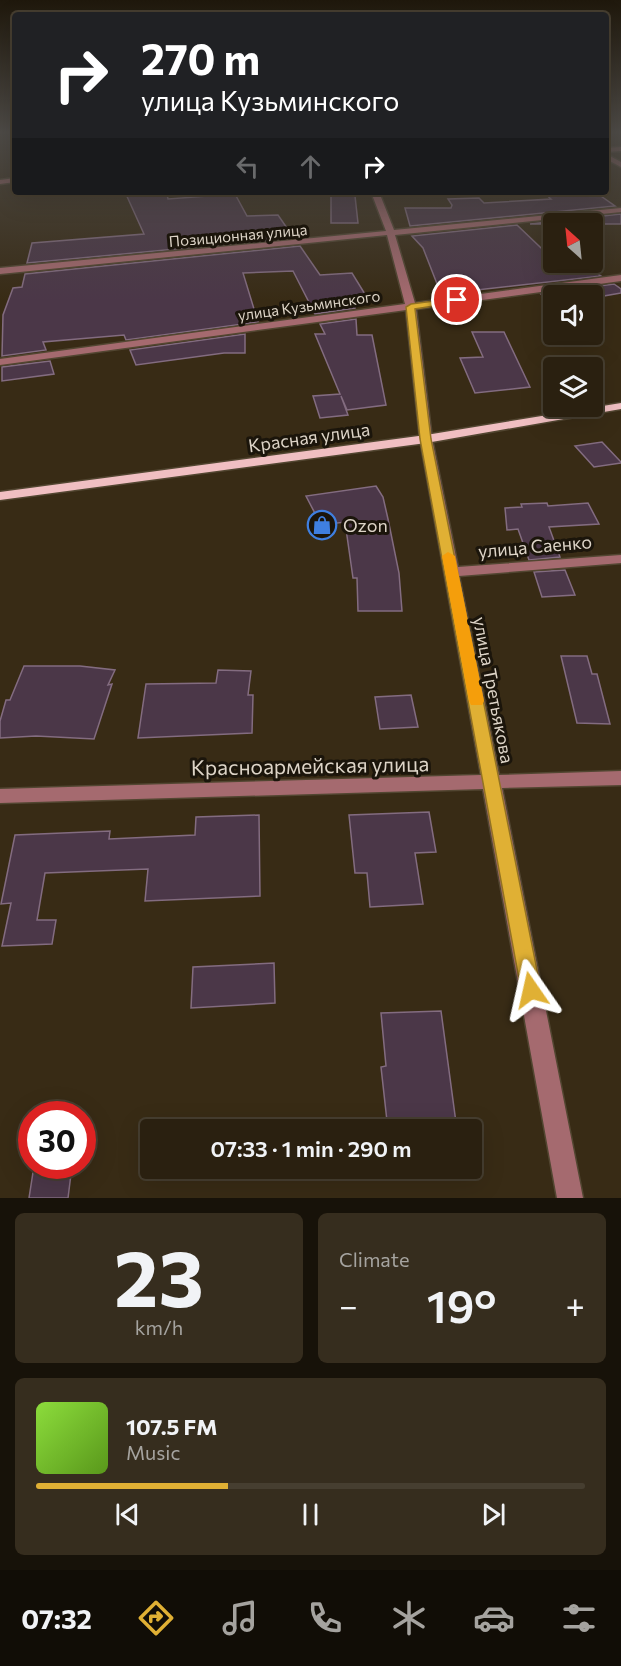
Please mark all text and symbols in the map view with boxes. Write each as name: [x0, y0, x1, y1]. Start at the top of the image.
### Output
text: 270 m: [141, 32, 260, 84]
icon: right: [42, 36, 120, 114]
text: улица Кузьминского: [141, 84, 399, 117]
icon: left: [231, 150, 264, 183]
icon: ahead: [294, 150, 327, 183]
icon: right: [357, 150, 390, 183]
north arrow: [543, 213, 603, 273]
map controls: [543, 213, 603, 417]
street label: Позиционная улица: [168, 220, 308, 250]
pin: [431, 274, 482, 325]
icon: arrive: [440, 283, 473, 316]
button: sound: [543, 285, 603, 345]
street label: улица Кузьминского: [237, 286, 381, 324]
button: layers: [543, 357, 603, 417]
street label: Красная улица: [247, 418, 371, 456]
shop icon: Ozon: [306, 509, 338, 541]
place label: Ozon: [343, 514, 388, 536]
street label: улица Саенко: [477, 530, 593, 562]
street label: улица Третьякова: [469, 615, 519, 765]
street label: Красноармейская улица: [191, 750, 429, 780]
position arrow: [499, 958, 563, 1022]
speed limit sign: 30: [18, 1101, 96, 1179]
text: 07:33 · 1 min · 290 m: [211, 1135, 411, 1162]
text: 23: [114, 1228, 204, 1323]
text: Climate: [339, 1247, 409, 1271]
text: 19°: [427, 1277, 496, 1332]
text: −: [339, 1284, 358, 1325]
text: +: [566, 1284, 585, 1325]
text: km/h: [135, 1315, 183, 1339]
text: 107.5 FM: [126, 1413, 217, 1440]
text: Music: [126, 1440, 180, 1464]
icon: previous: [111, 1498, 144, 1531]
icon: pause: [294, 1498, 327, 1531]
icon: next: [477, 1498, 510, 1531]
icon: directions: [135, 1597, 177, 1639]
icon: music: [219, 1597, 261, 1639]
icon: phone: [304, 1597, 346, 1639]
icon: climate: [388, 1597, 430, 1639]
icon: car: [473, 1597, 515, 1639]
icon: filters: [558, 1597, 600, 1639]
text: 07:32: [21, 1602, 92, 1635]

